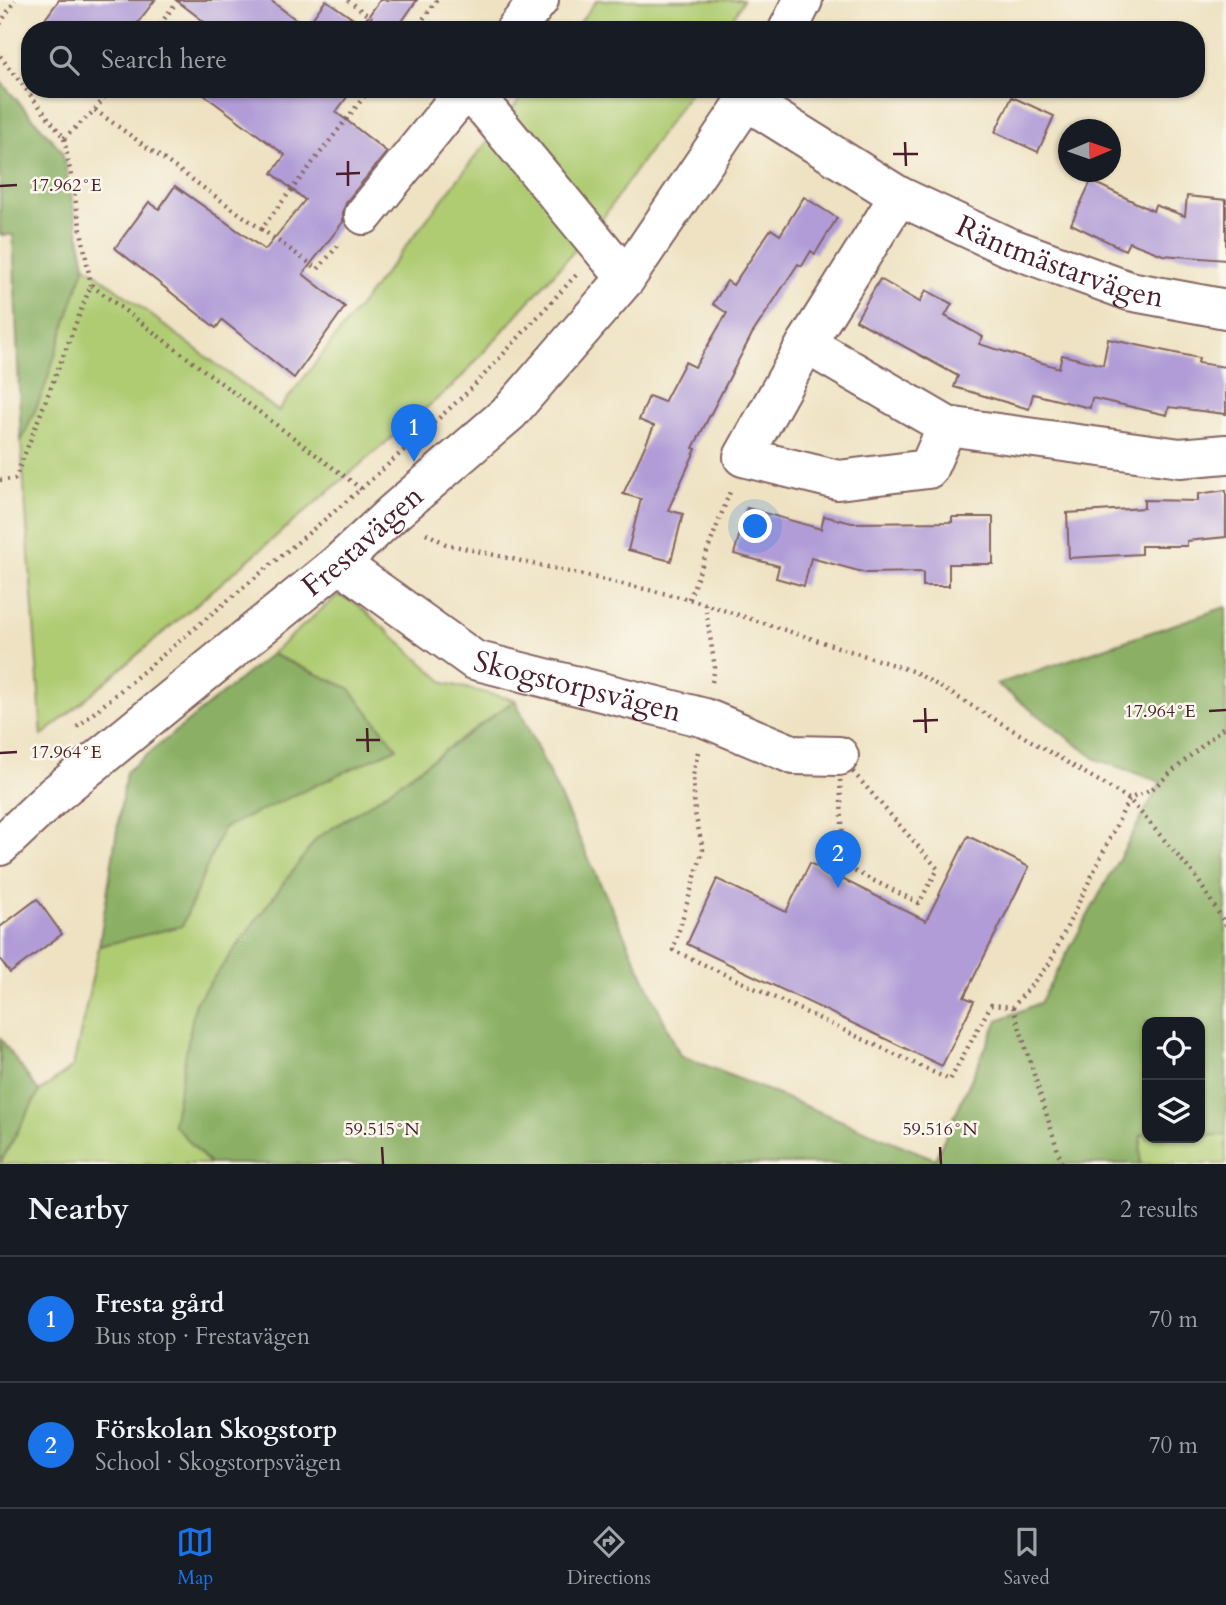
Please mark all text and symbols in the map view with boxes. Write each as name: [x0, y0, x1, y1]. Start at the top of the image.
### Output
search box: [21, 21, 1205, 98]
icon: search: [45, 41, 83, 79]
text: Search here: [101, 42, 227, 77]
north arrow: [1058, 119, 1121, 182]
text: 17.962°E: [31, 173, 102, 198]
street label: Räntmästarvägen: [950, 205, 1167, 318]
pin: 1: [391, 404, 437, 462]
street label: Frestavägen: [293, 475, 432, 606]
your location: [738, 509, 772, 543]
street label: Skogstorpsvägen: [469, 640, 686, 732]
text: 17.964°E: [1125, 699, 1196, 724]
text: 17.964°E: [31, 740, 102, 765]
pin: 2: [815, 830, 861, 888]
map controls: [1142, 1017, 1205, 1143]
button: locate: [1142, 1017, 1205, 1080]
button: layers: [1142, 1080, 1205, 1143]
text: 59.515°N: [344, 1117, 420, 1142]
text: 59.516°N: [902, 1117, 978, 1142]
text: Nearby: [28, 1189, 129, 1230]
text: 2 results: [1120, 1194, 1198, 1225]
text: Fresta gård: [95, 1286, 224, 1321]
text: 1: [45, 1304, 57, 1335]
text: 70 m: [1149, 1304, 1198, 1335]
text: Bus stop · Frestavägen: [95, 1321, 310, 1352]
text: Förskolan Skogstorp: [95, 1412, 338, 1447]
text: 2: [45, 1430, 57, 1461]
text: 70 m: [1149, 1430, 1198, 1461]
text: School · Skogstorpsvägen: [95, 1447, 342, 1478]
tab: Map: [176, 1523, 214, 1591]
tab: Directions: [567, 1523, 651, 1591]
tab: Saved: [1004, 1523, 1050, 1591]

